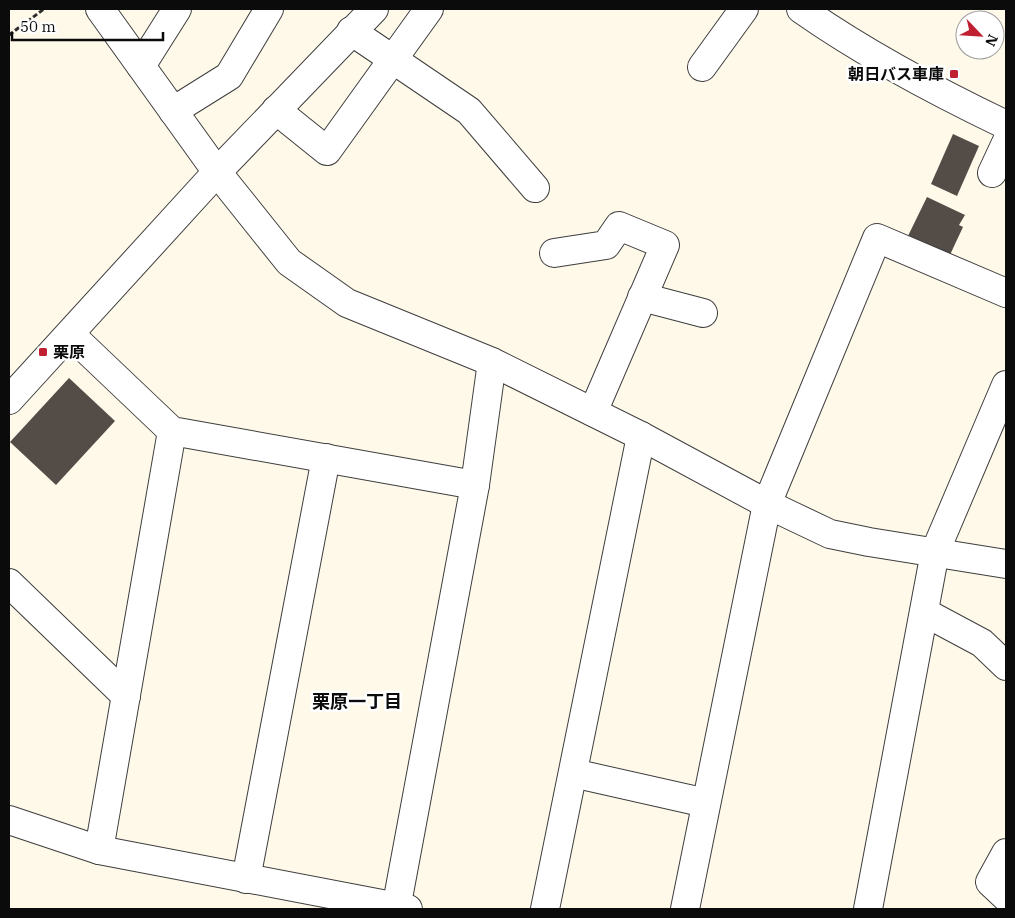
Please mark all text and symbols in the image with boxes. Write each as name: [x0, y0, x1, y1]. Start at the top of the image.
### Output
scale bar: [12, 10, 164, 42]
north arrow: [955, 10, 1005, 60]
text: 50 m: [20, 17, 56, 36]
text: N: [981, 32, 1002, 49]
place label: 朝日バス車庫: [848, 64, 944, 84]
marker: 朝日バス車庫: [948, 68, 960, 80]
place label: 栗原: [53, 342, 85, 362]
marker: 栗原: [37, 346, 49, 358]
district label: 栗原一丁目: [312, 690, 402, 713]

